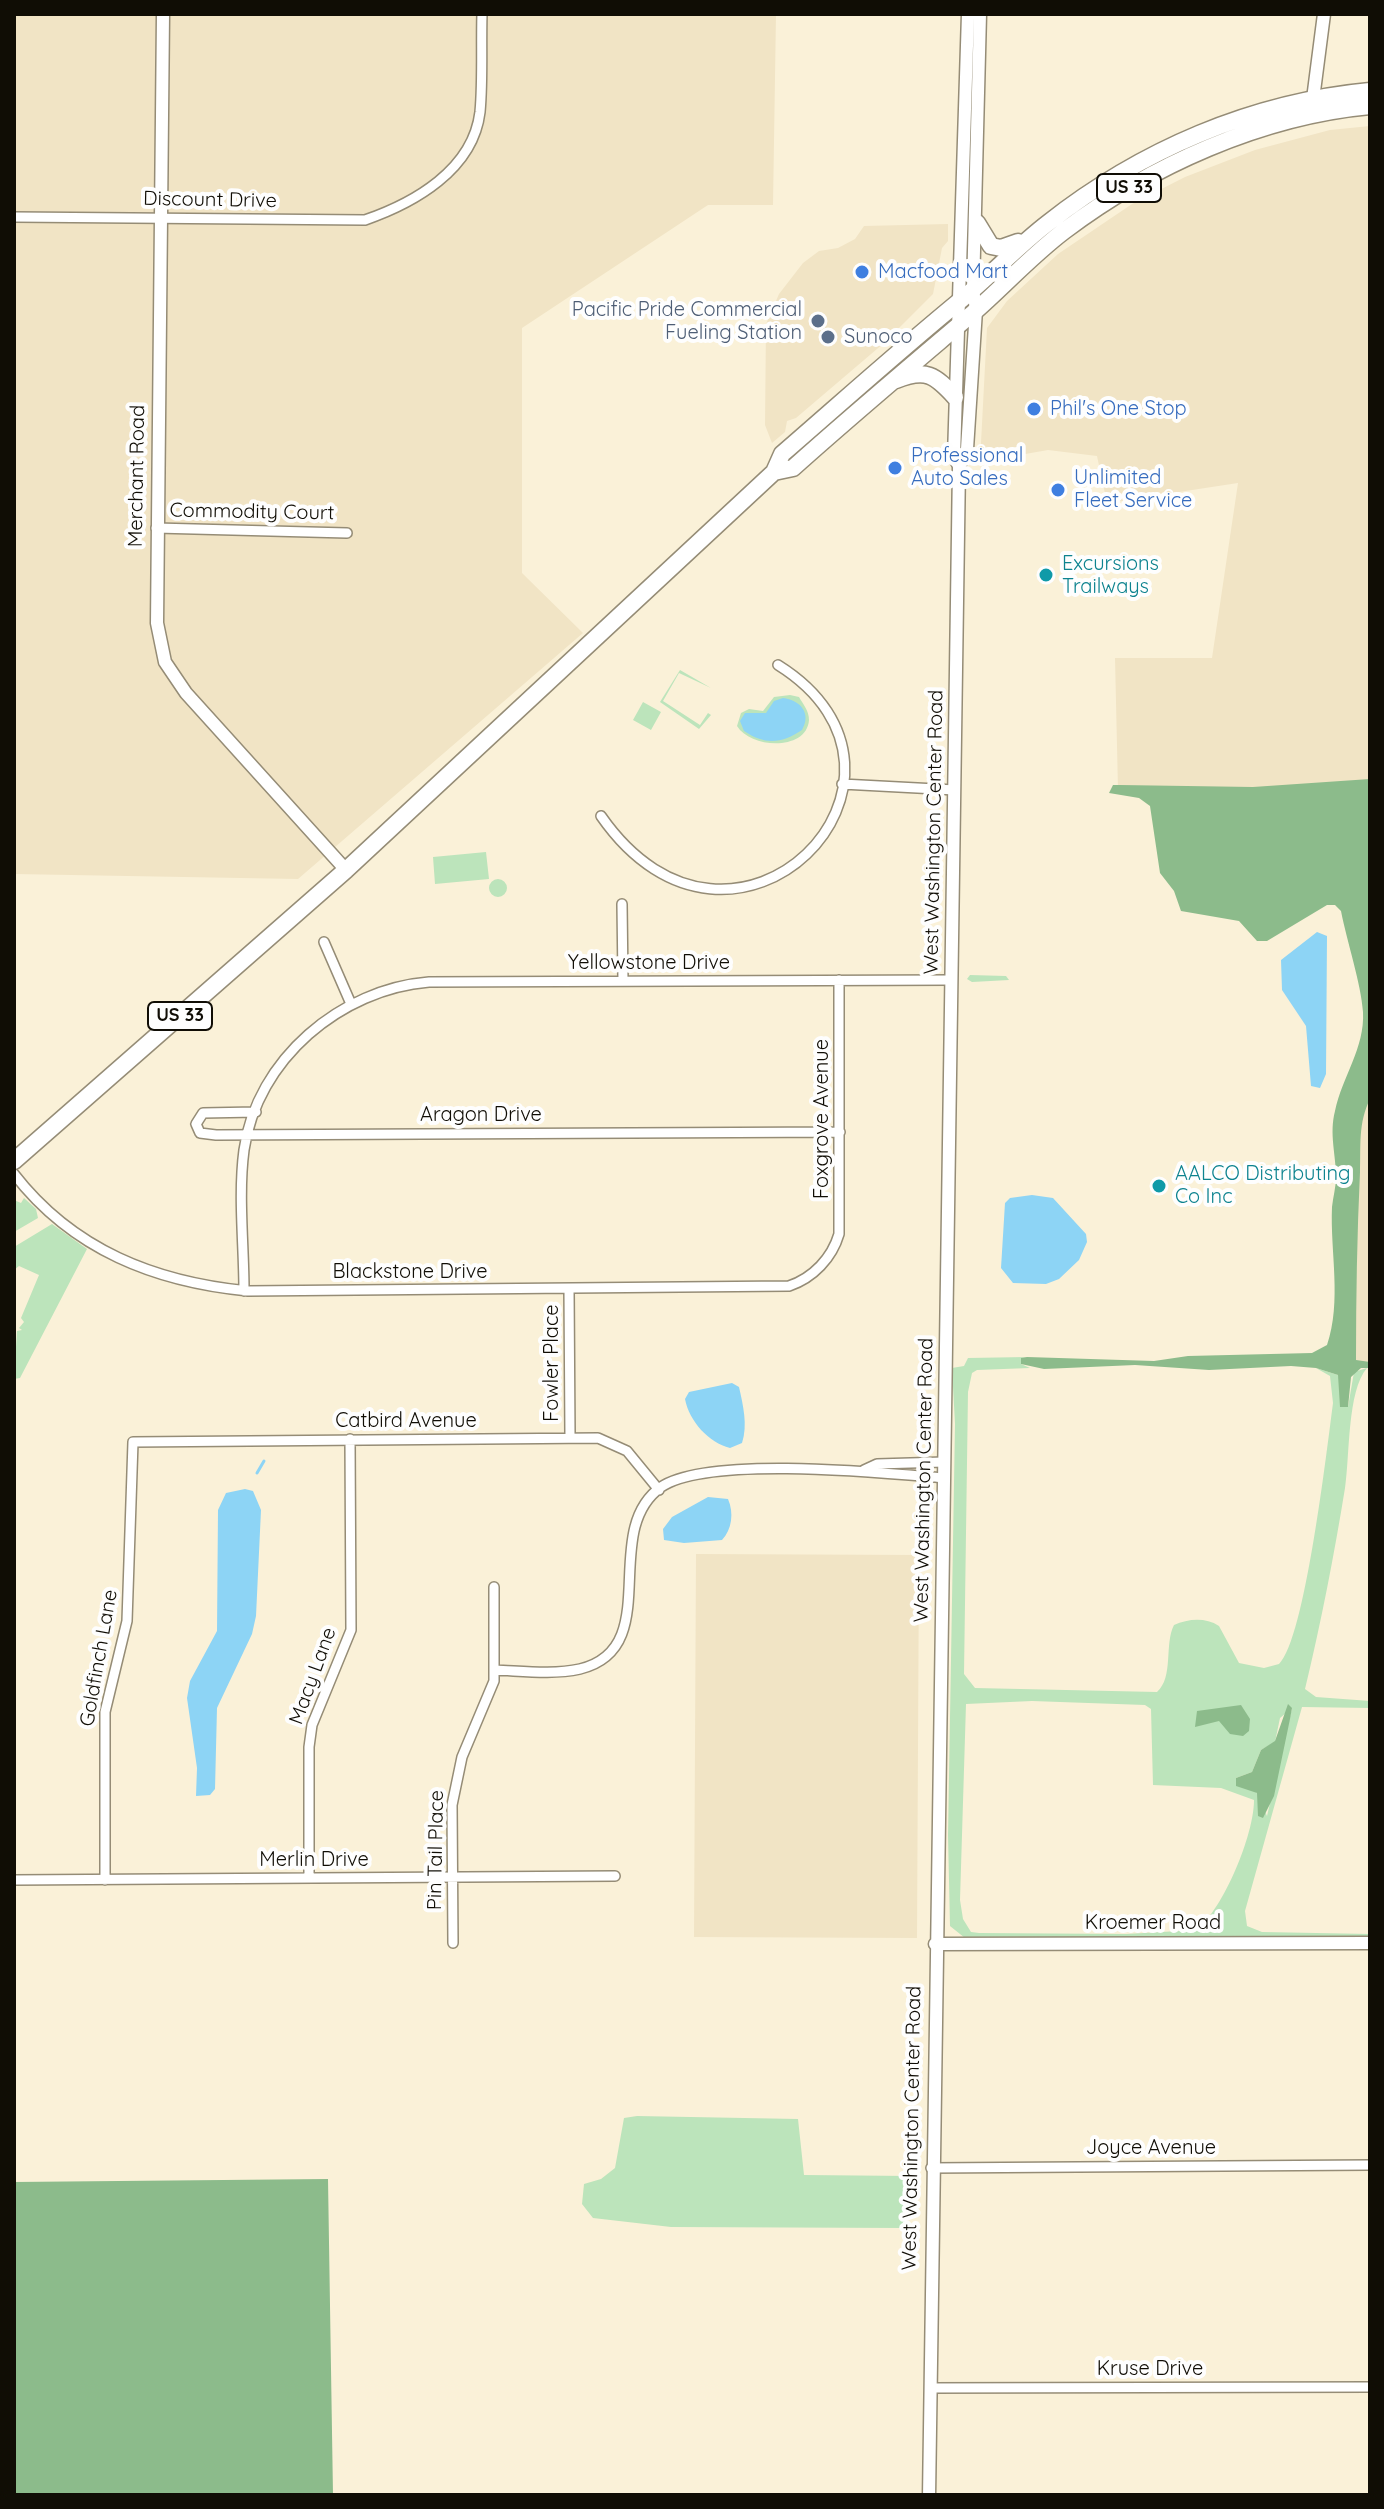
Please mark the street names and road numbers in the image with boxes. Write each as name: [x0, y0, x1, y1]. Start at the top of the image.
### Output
road number: US 33: [1097, 174, 1161, 202]
street label: Discount Drive: [143, 187, 277, 213]
street label: Merchant Road: [124, 405, 150, 547]
street label: Commodity Court: [169, 499, 335, 525]
street label: West Washington Center Road: [920, 689, 948, 975]
street label: Yellowstone Drive: [568, 951, 730, 975]
road number: US 33: [148, 1002, 212, 1030]
street label: Foxgrove Avenue: [810, 1039, 834, 1199]
street label: Aragon Drive: [420, 1103, 542, 1127]
street label: Blackstone Drive: [332, 1260, 488, 1284]
street label: Fowler Place: [540, 1304, 564, 1422]
street label: West Washington Center Road: [910, 1337, 938, 1623]
street label: Catbird Avenue: [335, 1409, 477, 1433]
street label: Goldfinch Lane: [75, 1588, 123, 1728]
street label: Macy Lane: [284, 1624, 342, 1728]
street label: Pin Tail Place: [423, 1790, 449, 1910]
street label: Merlin Drive: [259, 1848, 369, 1872]
street label: Kroemer Road: [1085, 1911, 1221, 1935]
street label: West Washington Center Road: [898, 1985, 926, 2271]
street label: Joyce Avenue: [1086, 2136, 1216, 2160]
street label: Kruse Drive: [1097, 2357, 1203, 2381]

